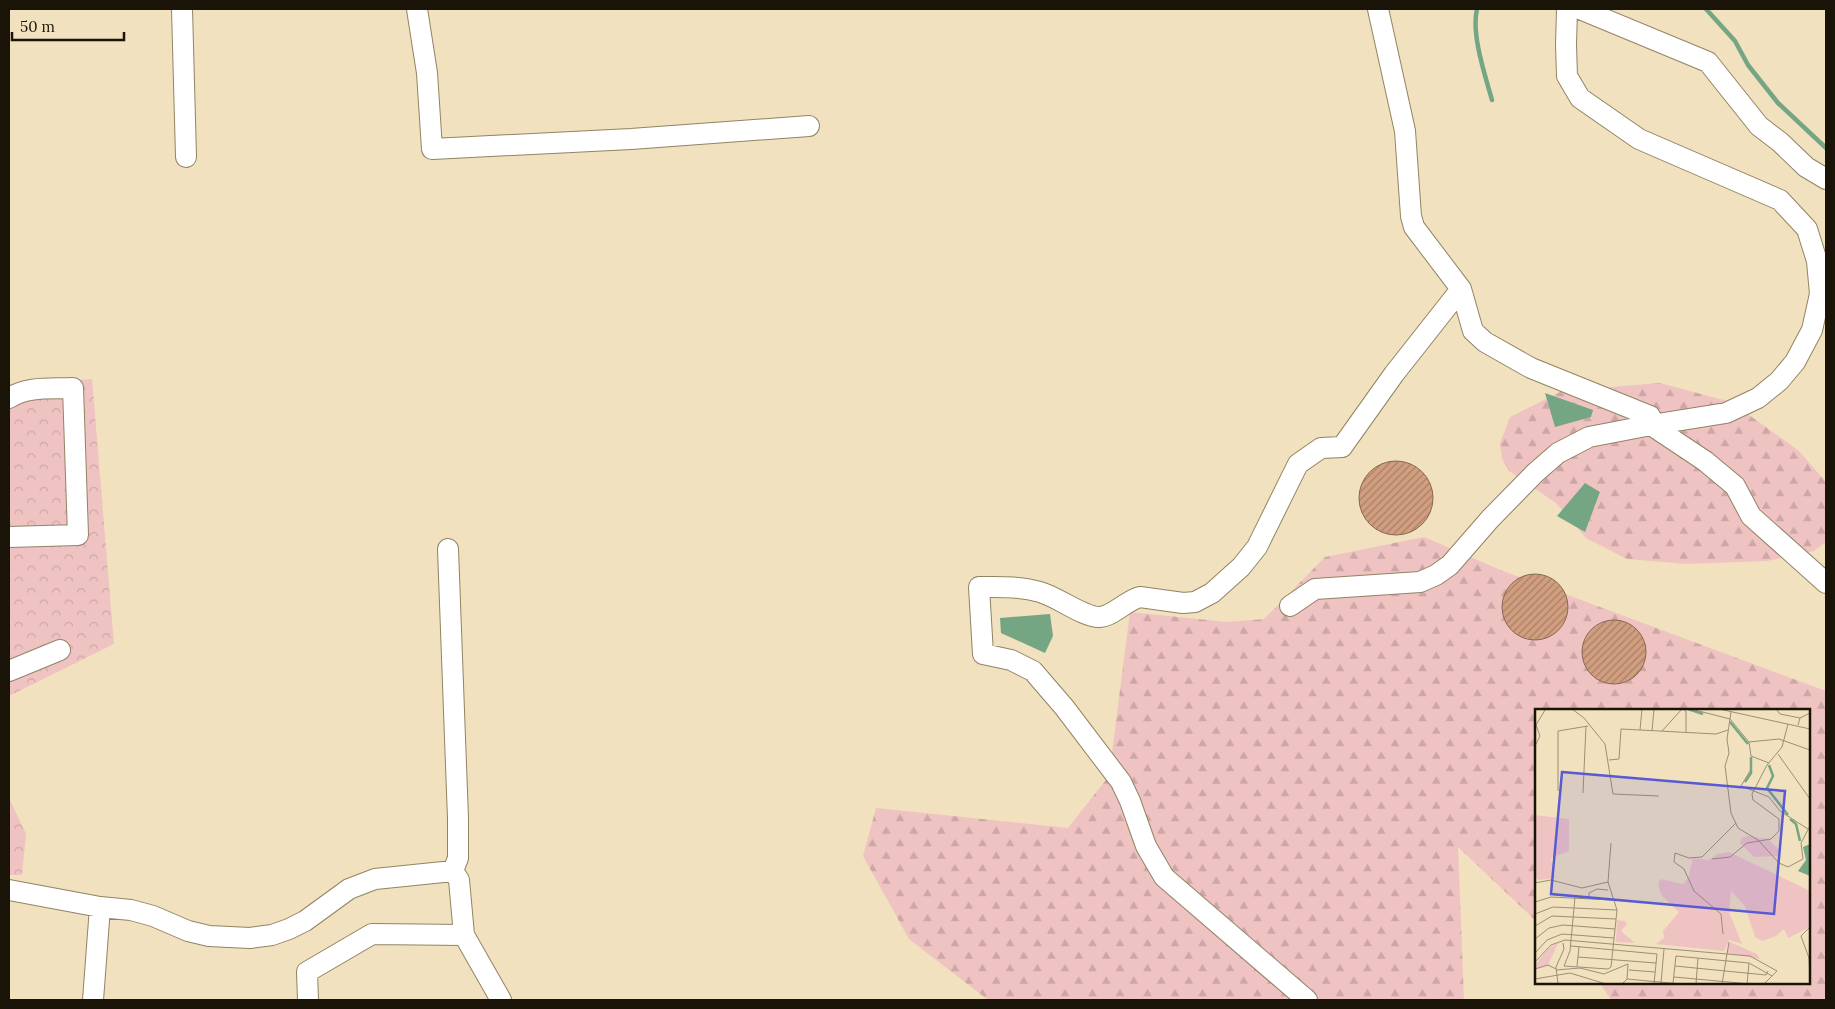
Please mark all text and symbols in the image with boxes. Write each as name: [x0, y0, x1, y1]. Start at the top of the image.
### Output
scale bar: [12, 10, 125, 42]
text: 50 m: [20, 17, 55, 36]
inset map: [1535, 709, 1810, 984]

